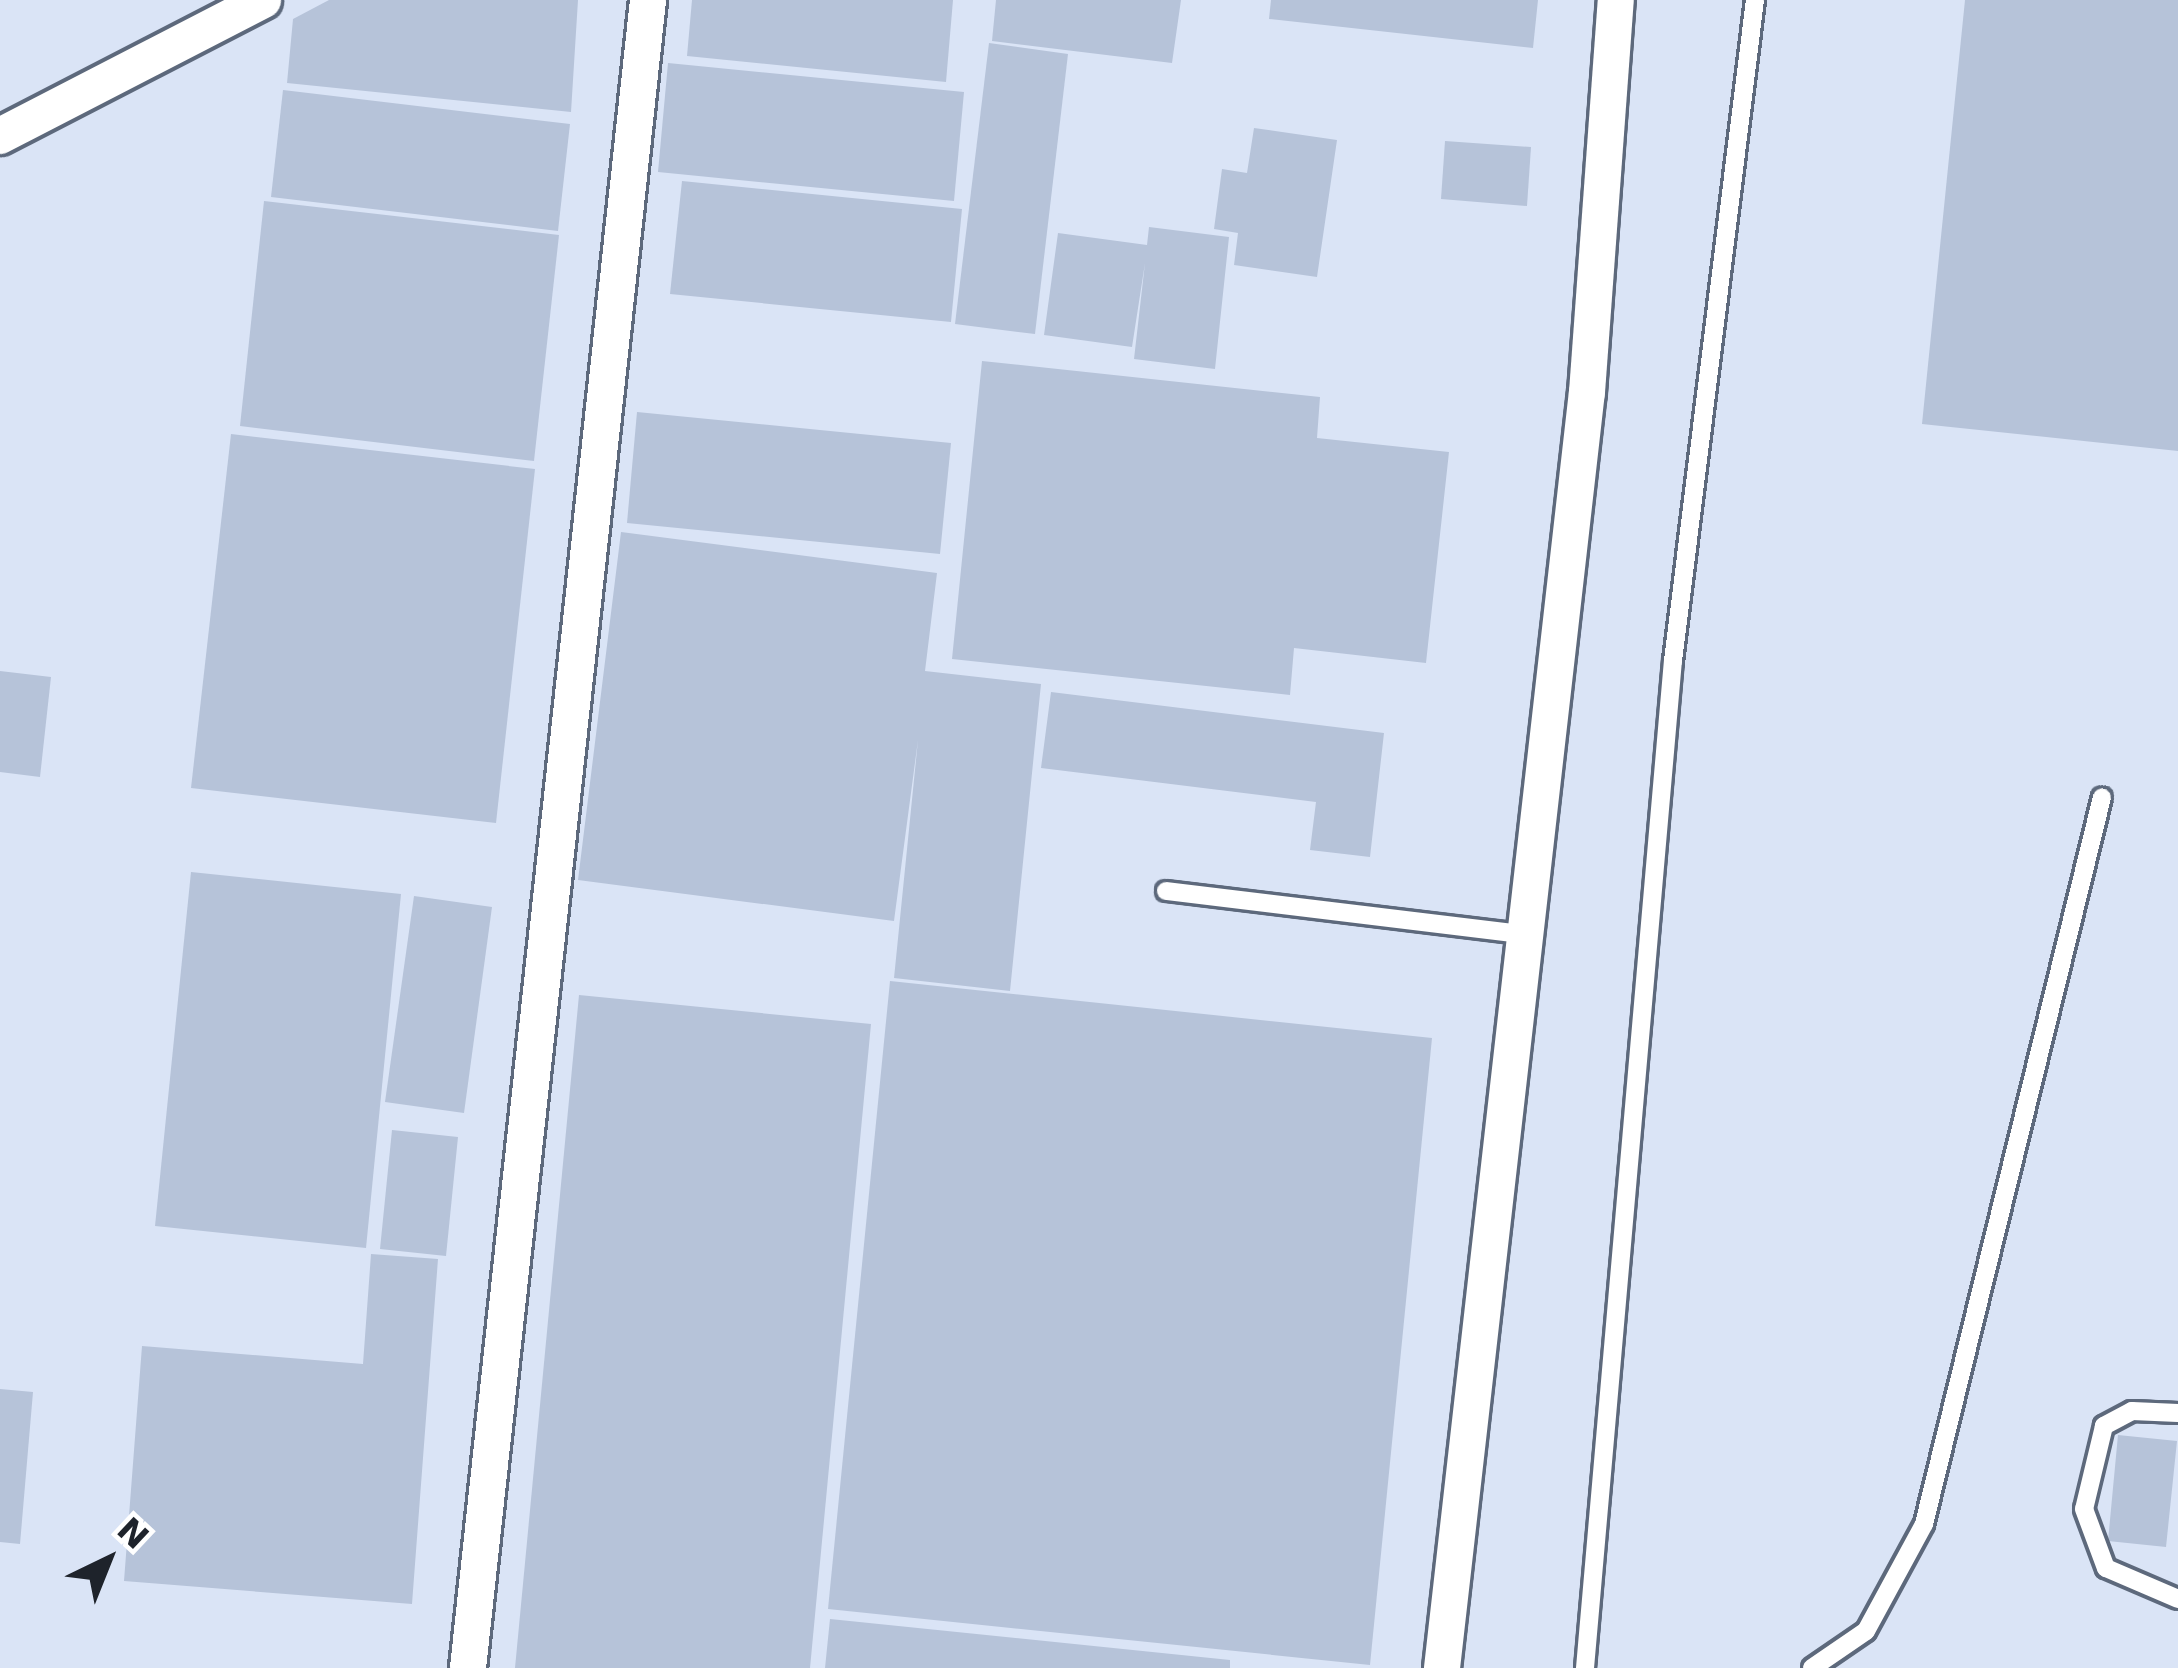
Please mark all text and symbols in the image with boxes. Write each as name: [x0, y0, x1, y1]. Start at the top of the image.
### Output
north arrow: [48, 1500, 168, 1620]
text: N: [109, 1510, 156, 1557]

